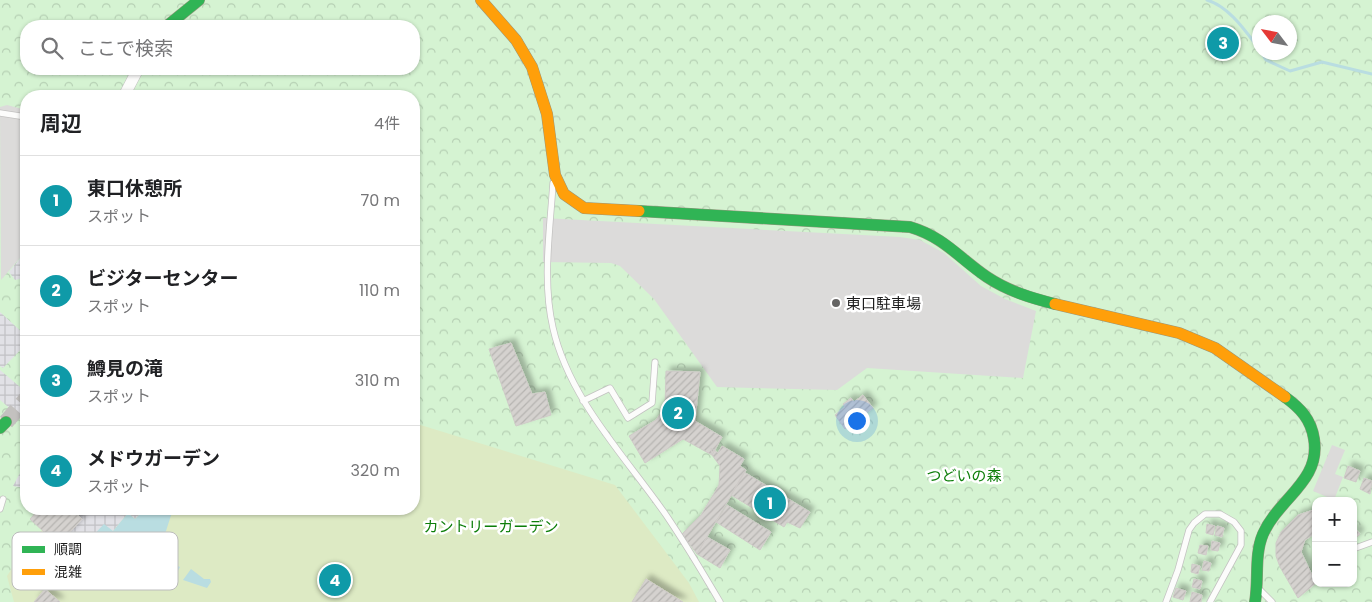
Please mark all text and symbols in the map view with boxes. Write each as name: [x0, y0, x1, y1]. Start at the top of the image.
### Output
north arrow: [1252, 15, 1297, 60]
search box: [20, 20, 420, 75]
pin: 3: [1207, 24, 1239, 62]
icon: search: [38, 34, 66, 62]
text: ここで検索: [78, 35, 173, 62]
text: 周辺: [40, 109, 82, 138]
text: 4件: [374, 112, 400, 135]
text: 東口休憩所: [87, 175, 182, 202]
text: 1: [53, 189, 59, 212]
text: 70 m: [360, 189, 400, 212]
text: スポット: [87, 205, 151, 228]
text: ビジターセンター: [87, 265, 239, 292]
text: 2: [51, 279, 61, 302]
text: 110 m: [359, 279, 400, 302]
place label: 東口駐車場: [846, 293, 921, 314]
text: スポット: [87, 295, 151, 318]
marker: 東口駐車場: [830, 297, 842, 309]
text: 鱒見の滝: [87, 355, 163, 382]
text: 3: [51, 369, 61, 392]
text: 310 m: [355, 369, 400, 392]
text: スポット: [87, 385, 151, 408]
pin: 2: [662, 394, 694, 432]
your location: [844, 408, 870, 434]
text: メドウガーデン: [87, 445, 220, 472]
text: 4: [51, 459, 61, 482]
text: 320 m: [351, 459, 400, 482]
park label: つどいの森: [926, 465, 1002, 486]
text: スポット: [87, 475, 151, 498]
pin: 1: [754, 484, 786, 522]
map controls: [1312, 497, 1357, 587]
button: +: [1312, 497, 1357, 542]
park label: カントリーガーデン: [423, 516, 559, 537]
legend: [12, 532, 178, 590]
text: 順調: [54, 539, 82, 559]
button: −: [1312, 542, 1357, 587]
pin: 4: [319, 561, 351, 599]
text: 混雑: [54, 562, 82, 582]

